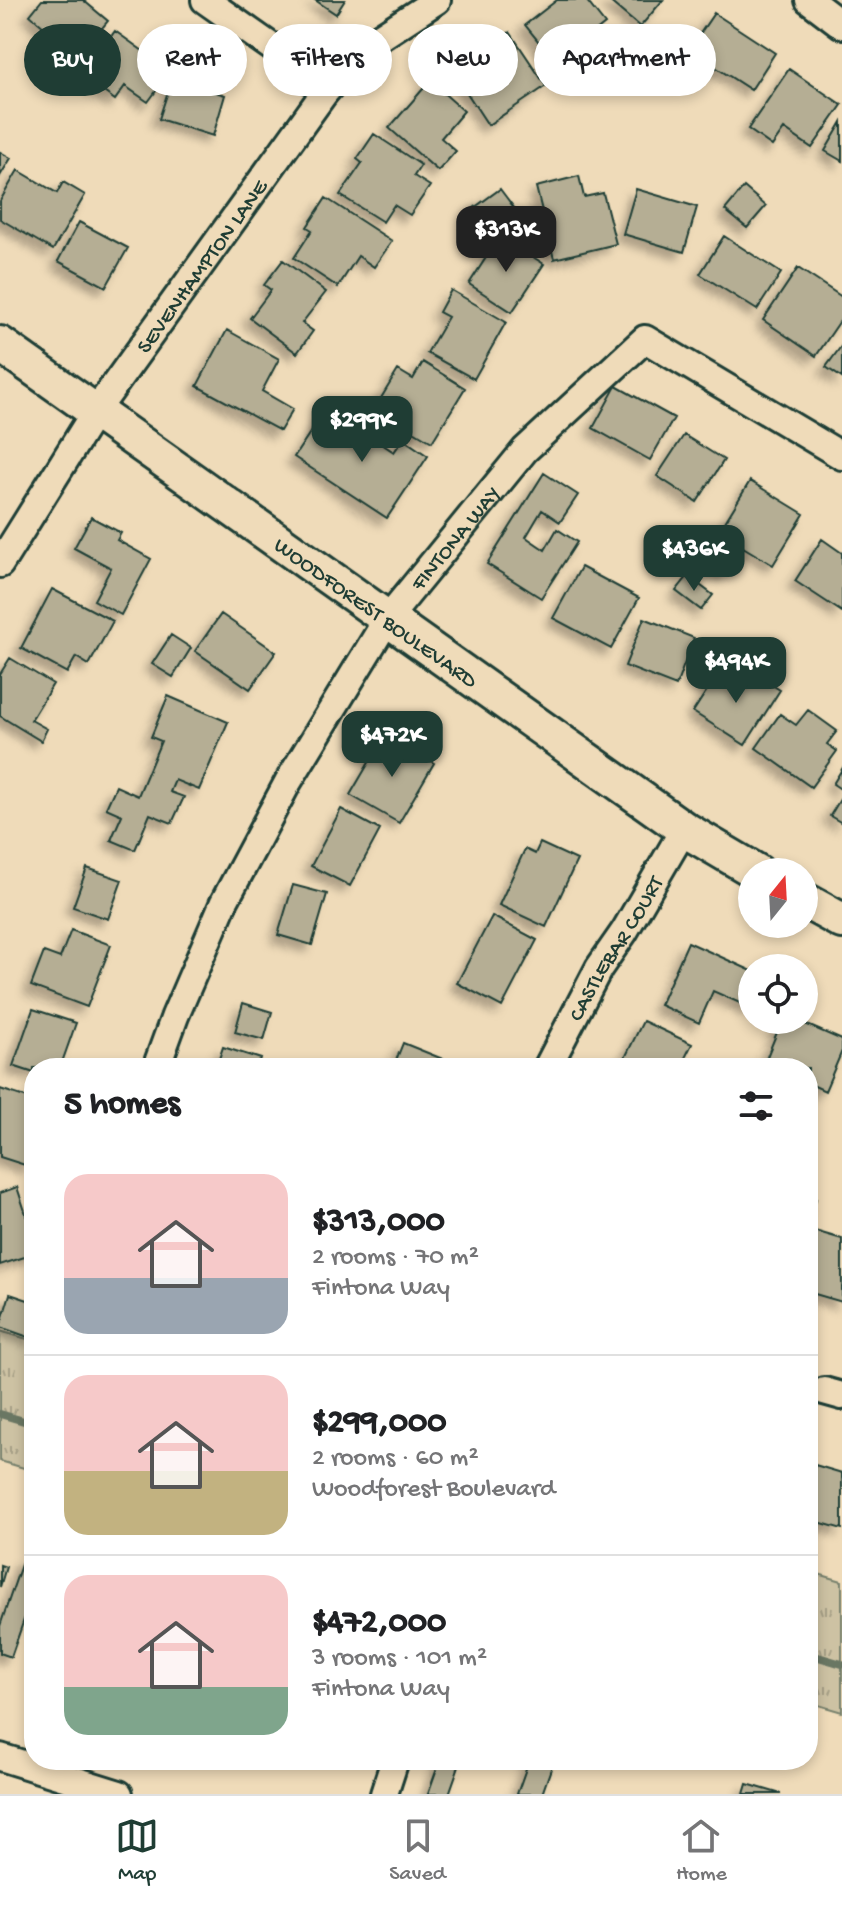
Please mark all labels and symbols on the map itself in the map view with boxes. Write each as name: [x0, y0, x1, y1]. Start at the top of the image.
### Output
street label: SEVENHAMPTON LANE: [133, 175, 276, 359]
pin: $313K: [450, 206, 562, 274]
pin: $299K: [306, 396, 418, 464]
street label: FINTONA WAY: [406, 482, 507, 598]
pin: $436K: [638, 525, 750, 593]
street label: WOODFOREST BOULEVARD: [268, 534, 482, 696]
pin: $494K: [680, 637, 792, 705]
pin: $472K: [336, 711, 448, 779]
north arrow: [738, 858, 818, 938]
street label: CASTLEBAR COURT: [565, 871, 671, 1026]

